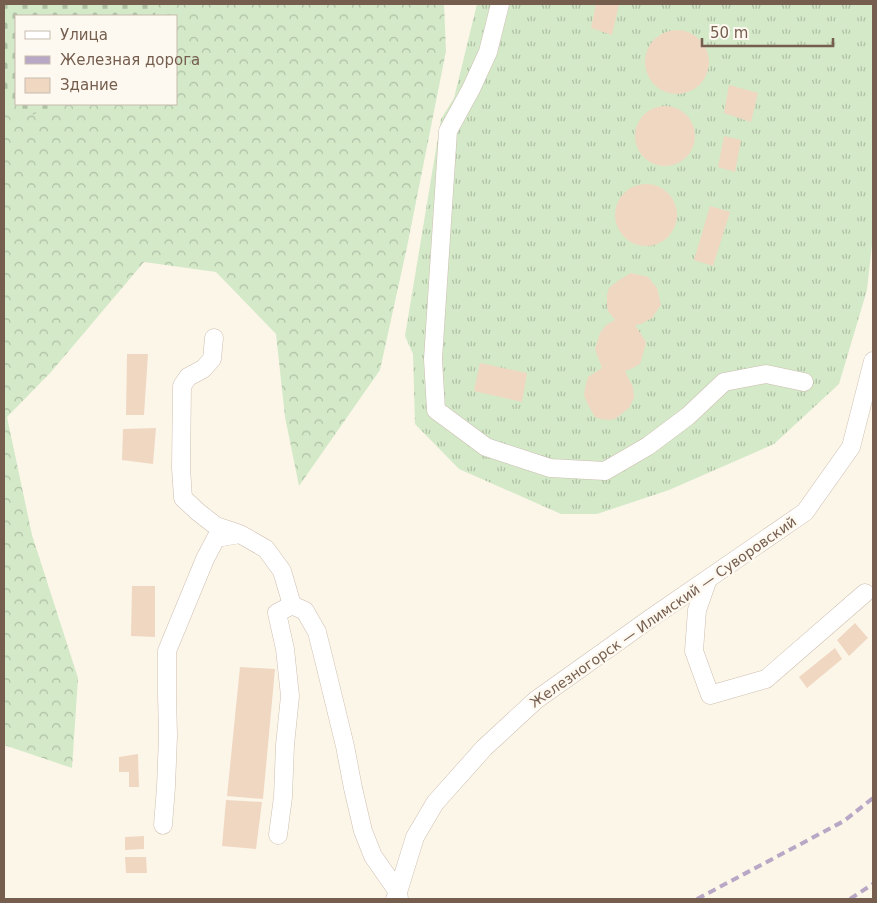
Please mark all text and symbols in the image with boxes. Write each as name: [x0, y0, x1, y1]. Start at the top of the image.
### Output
legend: [15, 15, 178, 105]
scale bar: [702, 15, 833, 47]
text: 50 m: [710, 24, 748, 42]
text: Улица: [60, 26, 108, 44]
text: Железная дорога: [60, 51, 200, 69]
text: Здание: [60, 76, 118, 94]
street label: Железногорск — Илимский — Суворовский: [527, 513, 799, 711]

